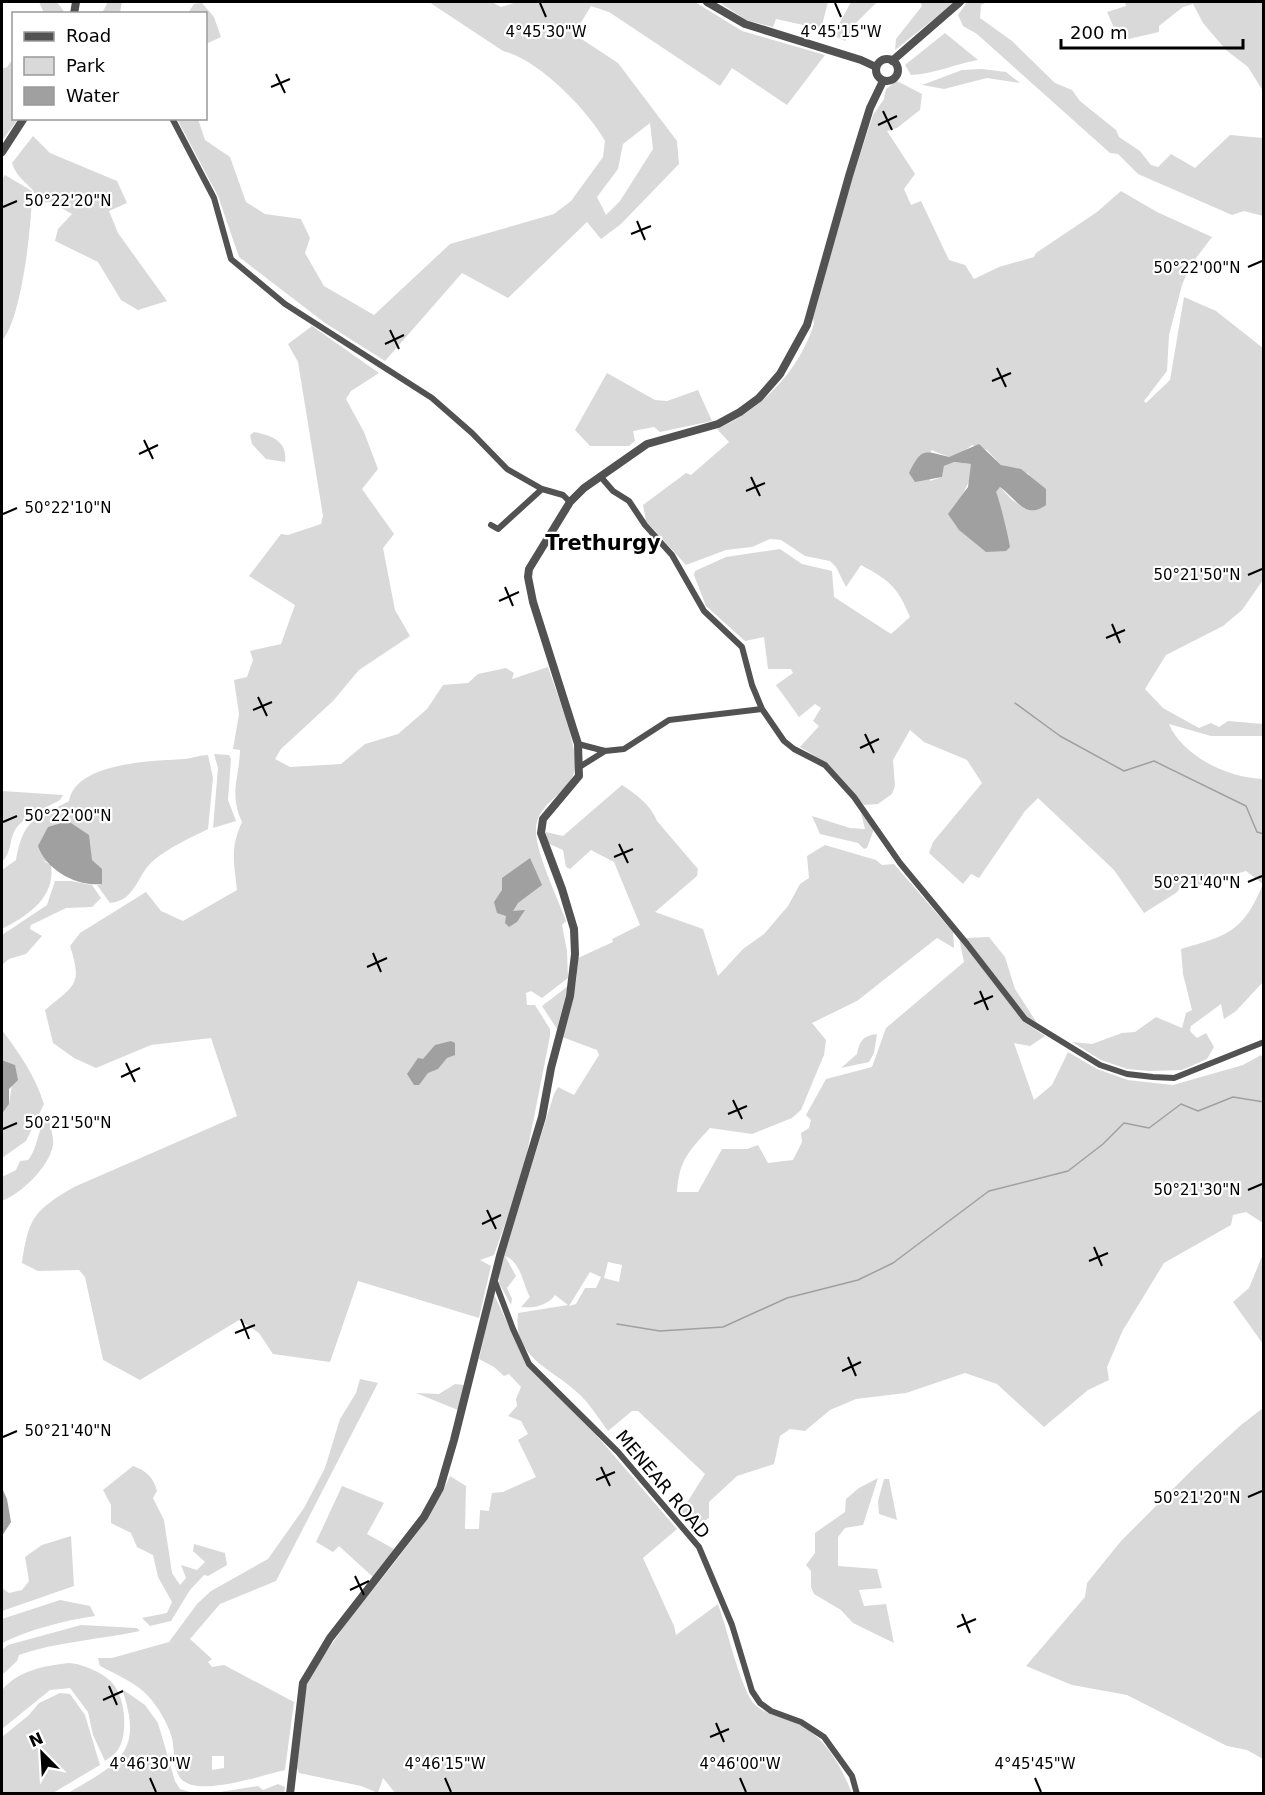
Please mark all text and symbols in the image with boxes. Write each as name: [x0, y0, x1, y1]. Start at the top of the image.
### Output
legend: [12, 12, 207, 120]
scale bar: [1061, 12, 1242, 50]
text: 200 m: [1070, 22, 1128, 43]
text: 4°45'30"W: [505, 23, 587, 41]
text: 4°45'15"W: [800, 23, 882, 41]
text: Road: [66, 25, 111, 46]
text: Park: [66, 55, 105, 76]
text: Water: [66, 85, 120, 106]
text: 50°22'20"N: [24, 192, 112, 210]
text: 50°22'00"N: [1153, 259, 1241, 277]
text: 50°22'10"N: [24, 499, 112, 517]
district label: Trethurgy: [545, 531, 661, 555]
text: 50°21'50"N: [1153, 566, 1241, 584]
text: 50°22'00"N: [24, 807, 112, 825]
text: 50°21'40"N: [1153, 874, 1241, 892]
text: 50°21'50"N: [24, 1114, 112, 1132]
text: 50°21'30"N: [1153, 1181, 1241, 1199]
text: 50°21'40"N: [24, 1422, 112, 1440]
street label: MENEAR ROAD: [612, 1426, 714, 1542]
text: 50°21'20"N: [1153, 1489, 1241, 1507]
north arrow: [12, 1723, 72, 1783]
text: N: [26, 1728, 46, 1751]
text: 4°46'30"W: [109, 1755, 191, 1773]
text: 4°46'15"W: [404, 1755, 486, 1773]
text: 4°46'00"W: [699, 1755, 781, 1773]
text: 4°45'45"W: [994, 1755, 1076, 1773]

